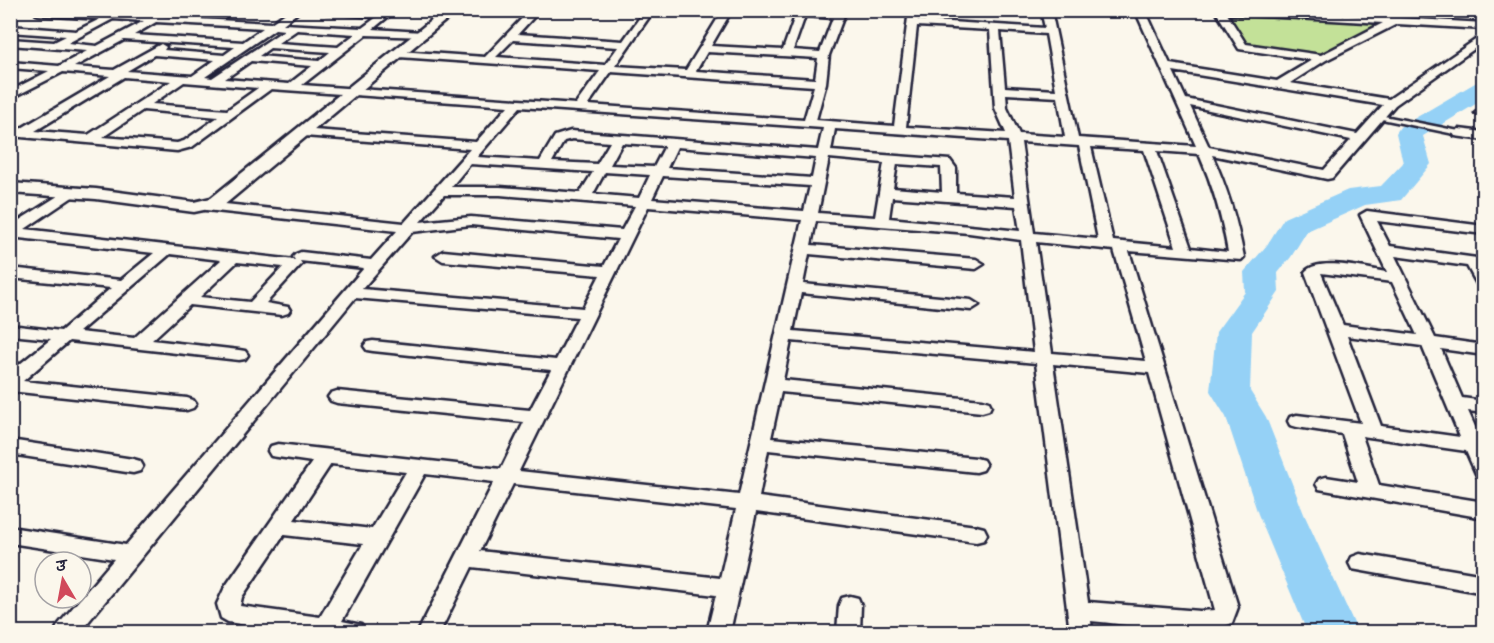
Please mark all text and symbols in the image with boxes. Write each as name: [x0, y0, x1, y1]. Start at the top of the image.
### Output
north arrow: [33, 550, 93, 610]
text: उ: [54, 553, 71, 580]

